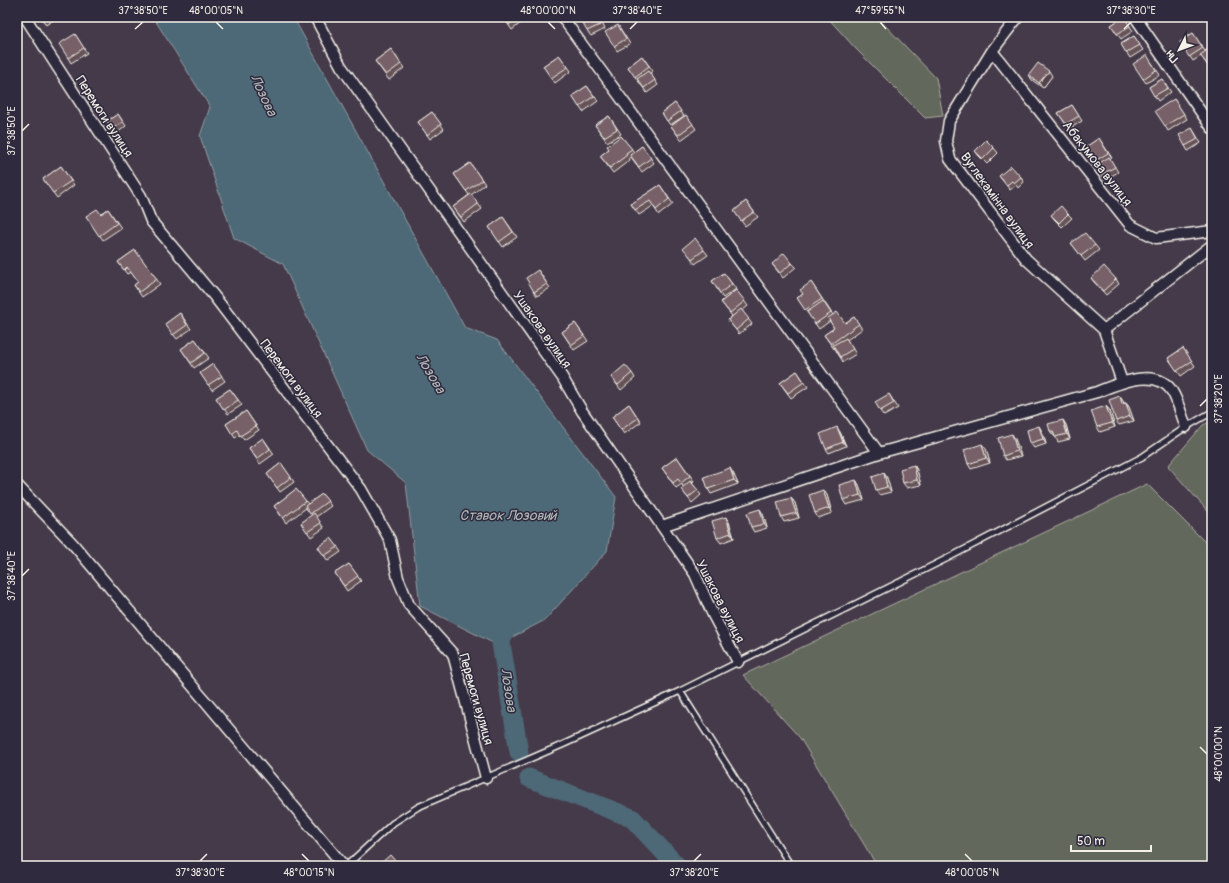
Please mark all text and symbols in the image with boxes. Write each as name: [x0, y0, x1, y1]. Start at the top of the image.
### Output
text: 37°38'50"E: [118, 5, 168, 17]
text: 48°00'05"N: [189, 5, 243, 17]
text: 48°00'00"N: [520, 5, 576, 17]
text: 37°38'40"E: [612, 5, 662, 17]
text: 47°59'55"N: [855, 5, 905, 17]
text: 37°38'30"E: [1106, 5, 1156, 17]
north arrow: [1159, 30, 1199, 70]
text: Пн: [1163, 47, 1181, 65]
water label: Лозова: [247, 72, 281, 120]
street label: Перемоги вулиця: [72, 73, 137, 160]
text: 37°38'50"E: [6, 106, 18, 156]
street label: Абакумова вулиця: [1059, 118, 1135, 209]
street label: Вуглекамінна вулиця: [957, 149, 1037, 252]
street label: Ушакова вулиця: [510, 288, 575, 371]
street label: Перемоги вулиця: [256, 336, 326, 421]
water label: Лозова: [412, 350, 450, 398]
text: 37°38'20"E: [1213, 374, 1225, 424]
water label: Ставок Лозовий: [460, 507, 558, 524]
text: 37°38'40"E: [6, 551, 18, 601]
street label: Ушакова вулиця: [692, 557, 748, 646]
street label: Перемоги вулиця: [455, 652, 497, 747]
water label: Лозова: [497, 667, 521, 714]
text: 48°00'00"N: [1213, 726, 1225, 782]
scale bar: [1071, 827, 1151, 853]
text: 50 m: [1077, 834, 1105, 849]
text: 37°38'30"E: [175, 867, 225, 879]
text: 48°00'15"N: [283, 867, 335, 879]
text: 37°38'20"E: [669, 867, 719, 879]
text: 48°00'05"N: [945, 867, 999, 879]

